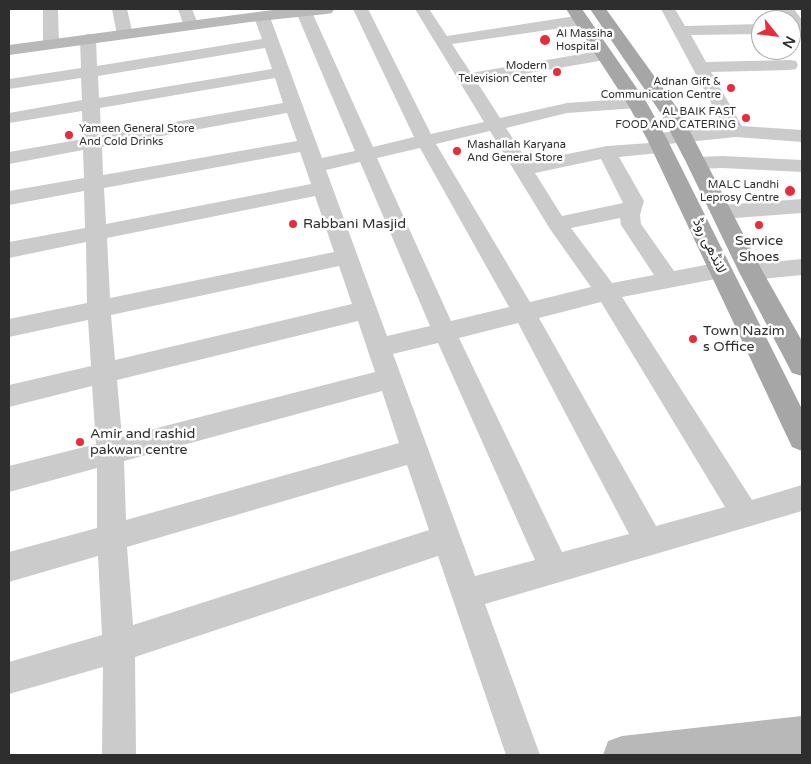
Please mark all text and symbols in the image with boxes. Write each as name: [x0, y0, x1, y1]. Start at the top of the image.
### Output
north arrow: [751, 10, 801, 60]
place label: Al Massiha Hospital: [556, 27, 613, 53]
marker: Al Massiha Hospital: [538, 33, 552, 47]
text: N: [779, 33, 799, 51]
place label: Modern Television Center: [458, 59, 547, 85]
marker: Modern Television Center: [551, 66, 563, 78]
place label: Adnan Gift & Communication Centre: [601, 75, 721, 101]
marker: Adnan Gift & Communication Centre: [725, 82, 737, 94]
place label: AL BAIK FAST FOOD AND CATERING: [615, 105, 736, 131]
marker: AL BAIK FAST FOOD AND CATERING: [740, 112, 752, 124]
place label: Yameen General Store And Cold Drinks: [79, 122, 195, 148]
marker: Yameen General Store And Cold Drinks: [63, 129, 75, 141]
place label: Mashallah Karyana And General Store: [467, 138, 566, 164]
marker: Mashallah Karyana And General Store: [451, 145, 463, 157]
place label: MALC Landhi Leprosy Centre: [700, 178, 779, 204]
marker: MALC Landhi Leprosy Centre: [783, 184, 797, 198]
place label: Rabbani Masjid: [303, 216, 406, 232]
street label: لانڈھی روڈ: [688, 216, 730, 276]
marker: Rabbani Masjid: [287, 218, 299, 230]
marker: Service Shoes: [753, 219, 765, 231]
place label: Service Shoes: [735, 233, 783, 266]
place label: Town Nazim s Office: [703, 323, 785, 356]
marker: Town Nazim s Office: [687, 333, 699, 345]
place label: Amir and rashid pakwan centre: [90, 426, 195, 458]
marker: Amir and rashid pakwan centre: [74, 436, 86, 448]

